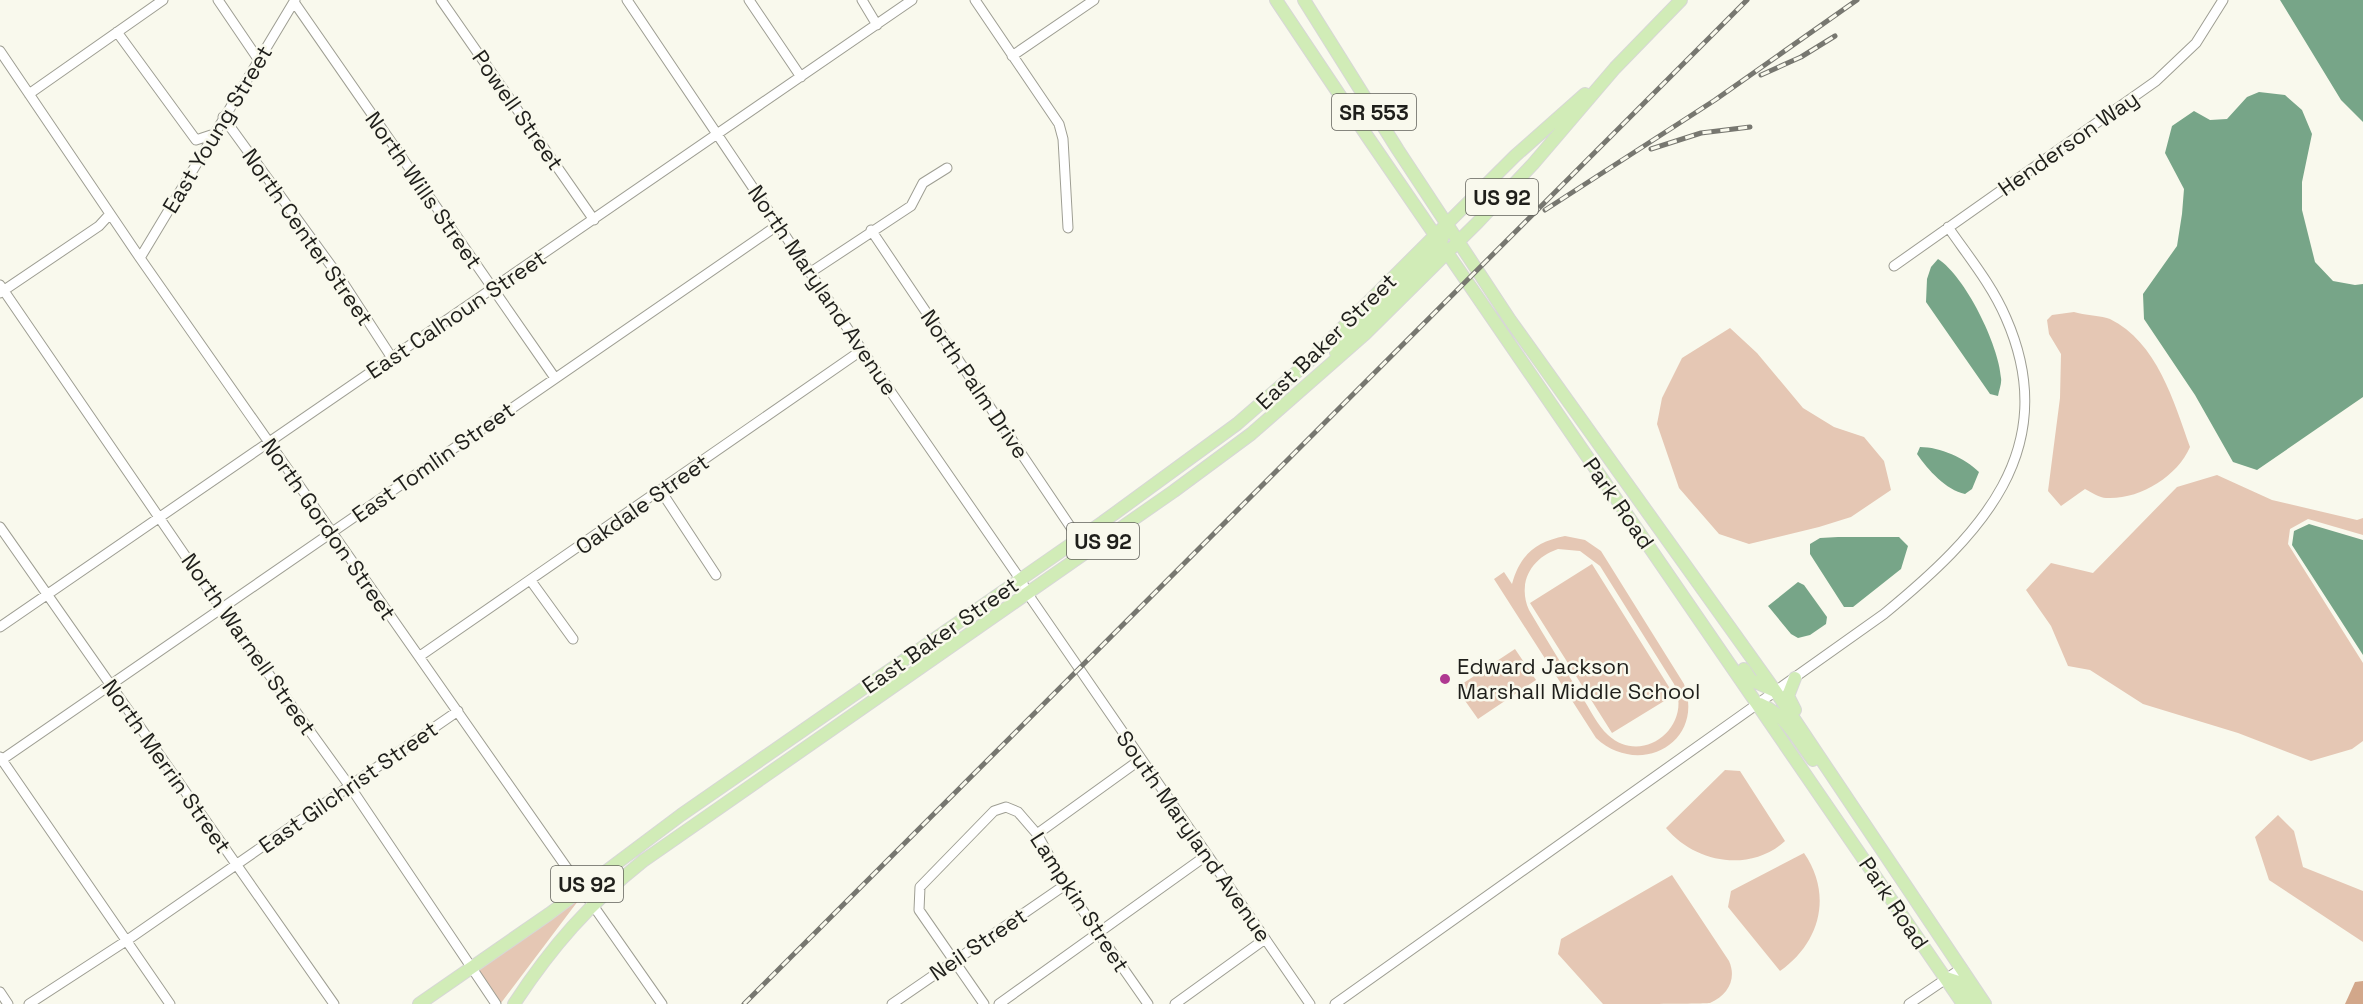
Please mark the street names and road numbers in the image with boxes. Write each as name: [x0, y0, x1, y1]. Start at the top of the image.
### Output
street label: East Young Street: [156, 40, 278, 218]
street label: Powell Street: [466, 44, 570, 176]
street label: Henderson Way: [1992, 84, 2144, 202]
road number: SR 553: [1332, 94, 1416, 130]
street label: North Wills Street: [359, 106, 489, 274]
street label: North Center Street: [236, 143, 380, 331]
street label: North Maryland Avenue: [742, 179, 904, 401]
road number: US 92: [1466, 179, 1538, 215]
street label: East Calhoun Street: [361, 243, 551, 385]
street label: East Baker Street: [1250, 267, 1402, 415]
street label: North Palm Drive: [915, 304, 1035, 464]
street label: East Tomlin Street: [346, 395, 520, 529]
street label: North Gordon Street: [256, 433, 402, 625]
street label: Oakdale Street: [570, 448, 714, 560]
street label: Park Road: [1577, 452, 1661, 554]
road number: US 92: [1067, 523, 1139, 559]
street label: North Warnell Street: [176, 548, 322, 740]
street label: East Baker Street: [856, 571, 1024, 699]
street label: North Merrin Street: [96, 674, 238, 858]
street label: East Gilchrist Street: [253, 715, 443, 859]
street label: South Maryland Avenue: [1110, 725, 1278, 947]
street label: Lampkin Street: [1024, 827, 1136, 977]
street label: Park Road: [1853, 851, 1935, 955]
road number: US 92: [551, 866, 623, 902]
street label: Neil Street: [924, 901, 1032, 987]

